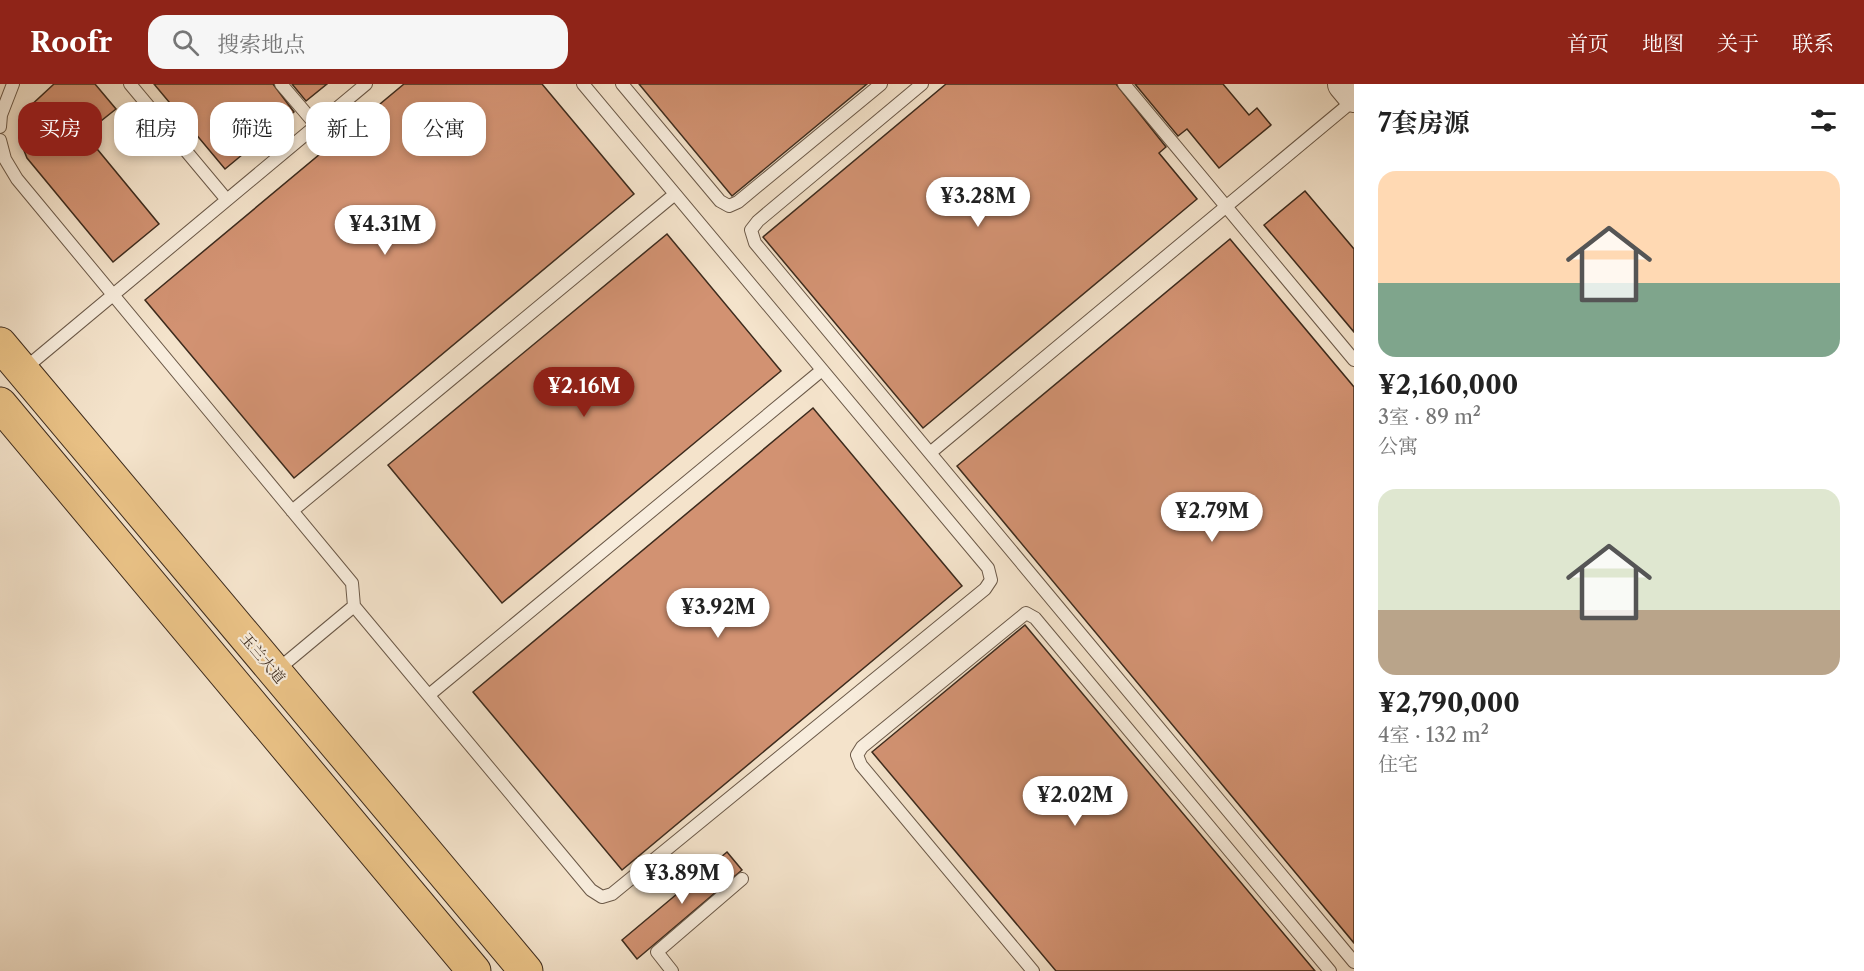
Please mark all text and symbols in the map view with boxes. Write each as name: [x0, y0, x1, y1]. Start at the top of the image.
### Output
search box: [148, 15, 568, 69]
text: Roofr: [30, 25, 112, 59]
icon: search: [169, 26, 202, 59]
text: 搜索地点: [217, 31, 305, 58]
text: 首页: [1567, 31, 1609, 56]
text: 地图: [1642, 31, 1684, 56]
text: 关于: [1717, 31, 1759, 56]
text: 联系: [1792, 31, 1834, 56]
chip: 买房: [18, 102, 102, 156]
chip: 租房: [114, 102, 198, 156]
chip: 筛选: [210, 102, 294, 156]
chip: 新上: [306, 102, 390, 156]
chip: 公寓: [402, 102, 486, 156]
icon: filters: [1807, 104, 1840, 137]
text: 7套房源: [1378, 107, 1470, 139]
pin: ¥3.28M: [929, 177, 1027, 228]
text: ¥3.28M: [940, 184, 1016, 208]
pin: ¥4.31M: [336, 205, 434, 256]
icon: home: [1555, 210, 1663, 318]
text: ¥4.31M: [349, 212, 421, 236]
pin: ¥2.16M: [535, 367, 633, 418]
text: ¥2,160,000: [1378, 369, 1518, 401]
text: ¥2.16M: [547, 374, 621, 398]
text: 3室 · 89 m²: [1378, 405, 1481, 429]
text: 公寓: [1378, 434, 1418, 458]
pin: ¥2.79M: [1163, 492, 1261, 543]
text: ¥2.79M: [1175, 499, 1249, 523]
icon: home: [1555, 528, 1663, 636]
pin: ¥3.92M: [669, 588, 767, 639]
text: ¥3.92M: [680, 595, 756, 619]
street label: 玉兰大道: [236, 629, 290, 687]
text: ¥2,790,000: [1378, 687, 1520, 719]
text: 4室 · 132 m²: [1378, 723, 1489, 747]
text: 住宅: [1378, 752, 1418, 776]
pin: ¥2.02M: [1026, 776, 1124, 827]
text: ¥2.02M: [1037, 783, 1113, 807]
pin: ¥3.89M: [633, 854, 731, 905]
text: ¥3.89M: [644, 861, 720, 885]

